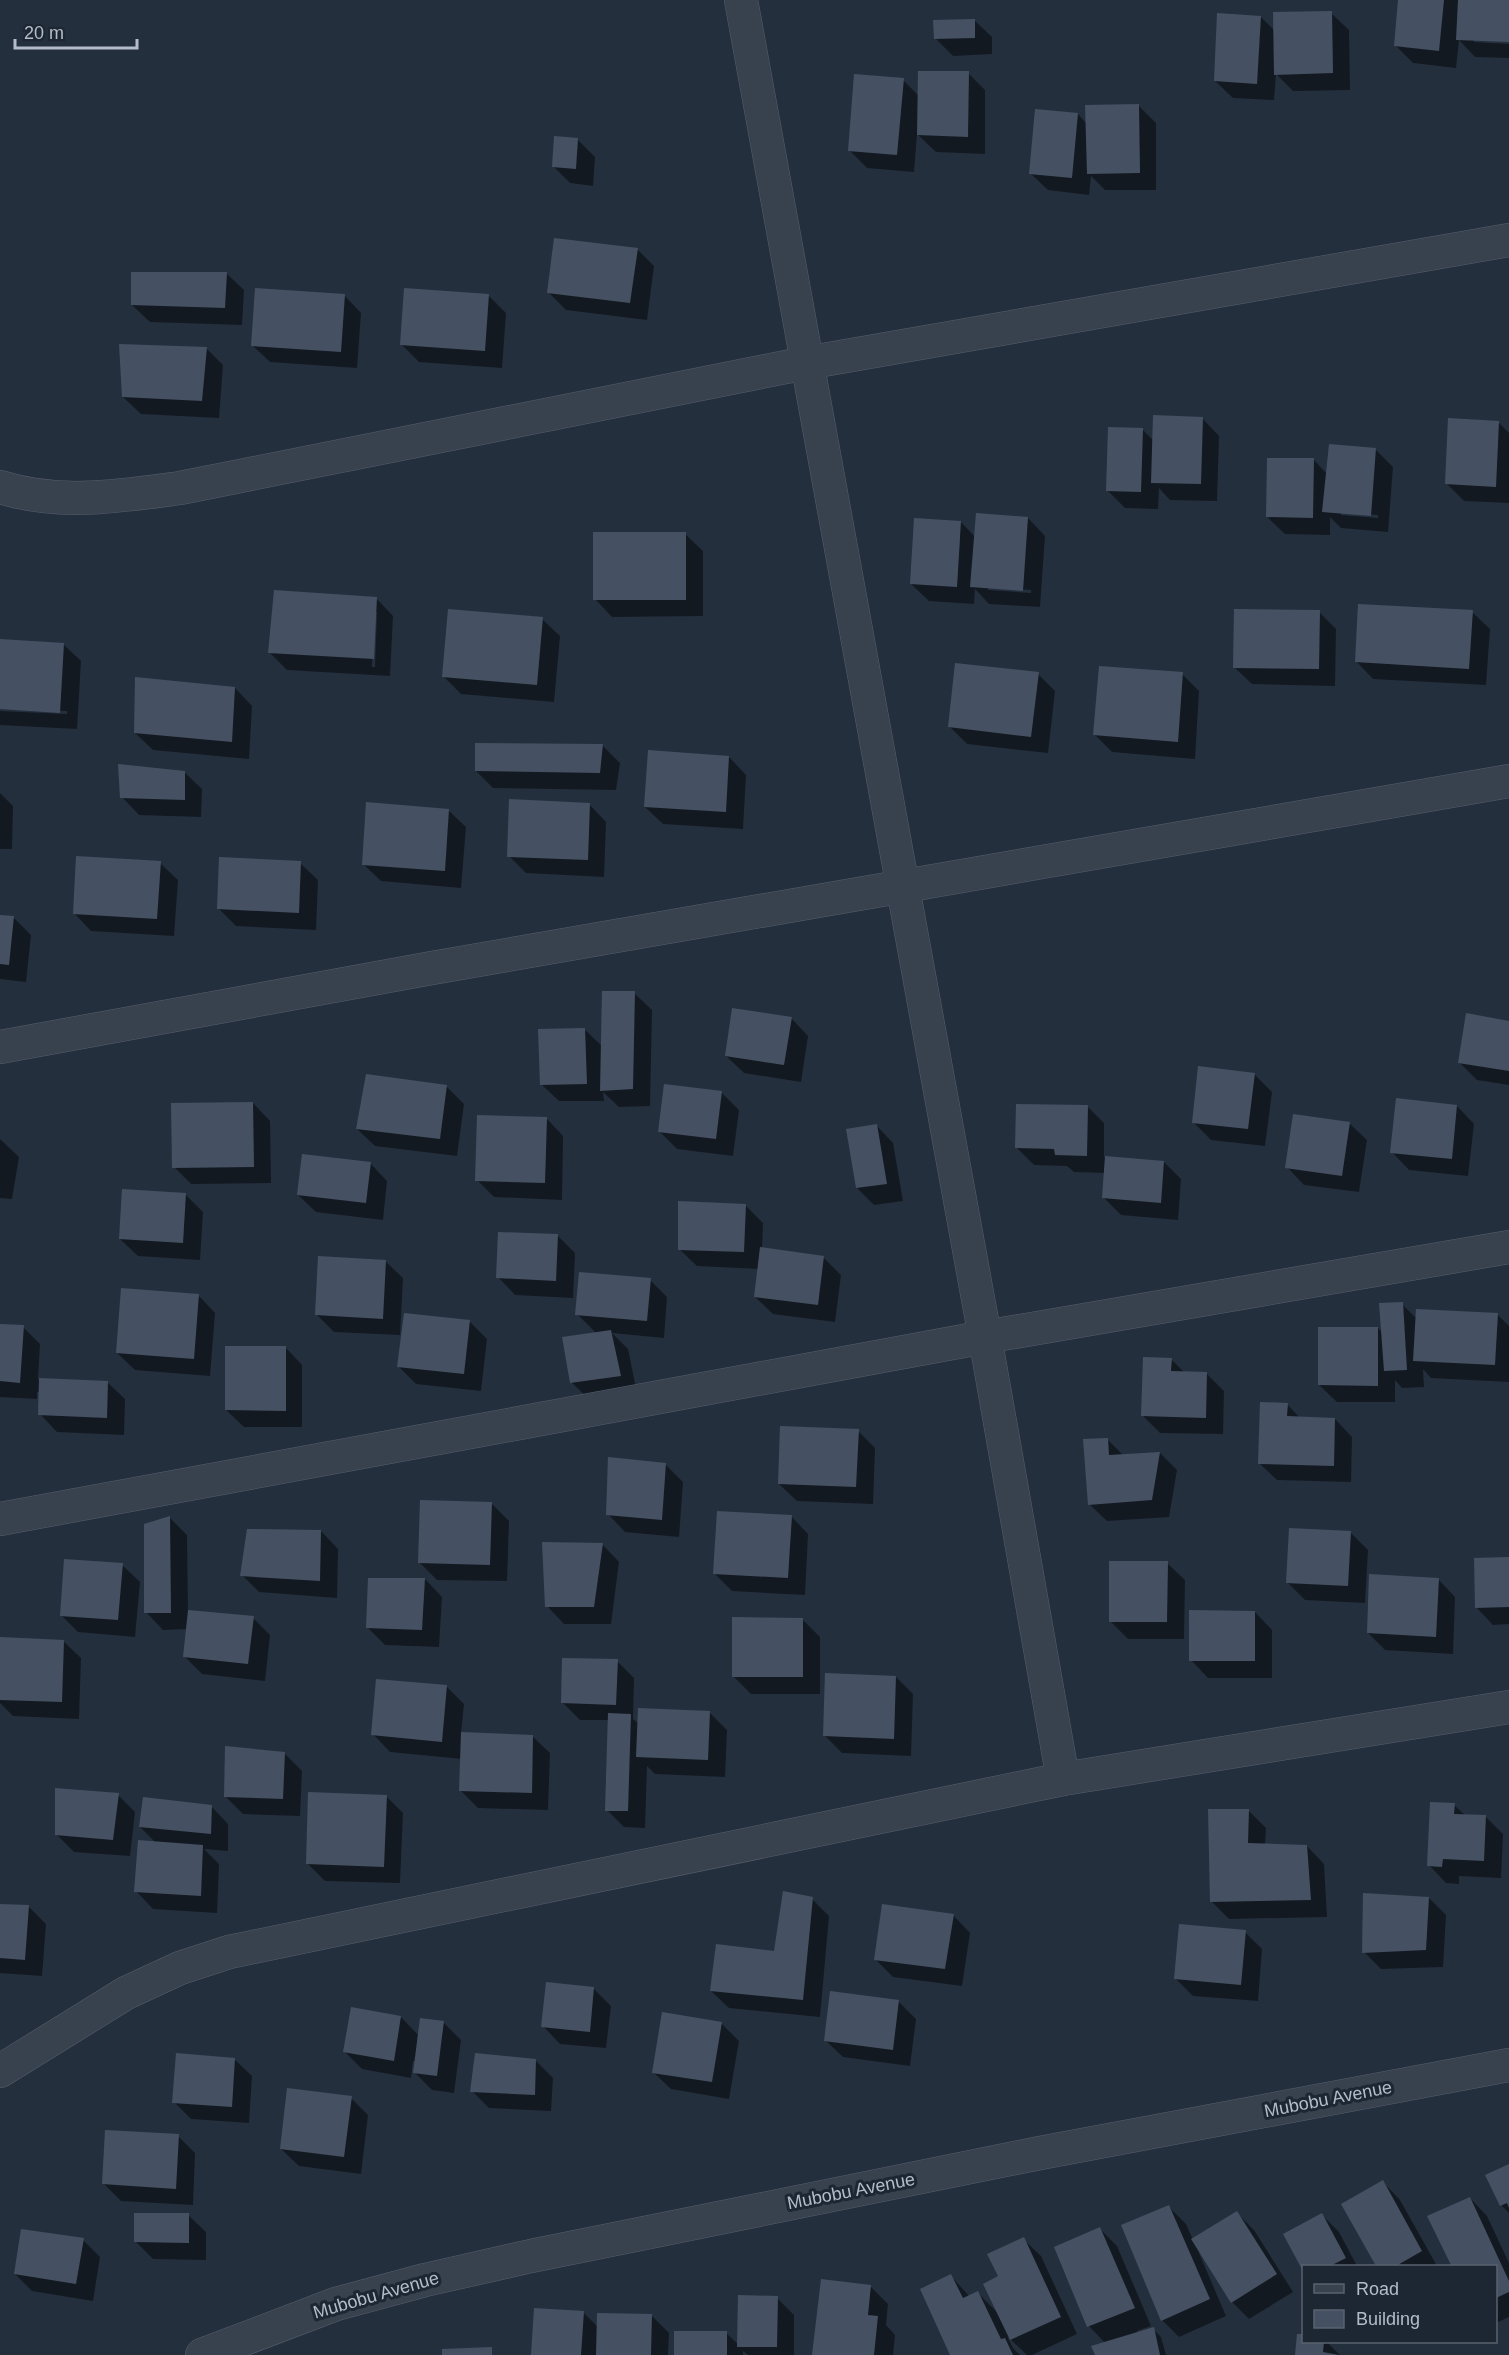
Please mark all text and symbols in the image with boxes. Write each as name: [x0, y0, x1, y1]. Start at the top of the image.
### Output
scale bar: [15, 12, 136, 50]
text: 20 m: [24, 23, 64, 43]
street label: Mubobu Avenue: [1262, 2077, 1394, 2121]
street label: Mubobu Avenue: [785, 2169, 917, 2213]
legend: [1302, 2265, 1497, 2343]
street label: Mubobu Avenue: [311, 2268, 441, 2322]
text: Road: [1356, 2279, 1399, 2299]
text: Building: [1356, 2309, 1420, 2329]

